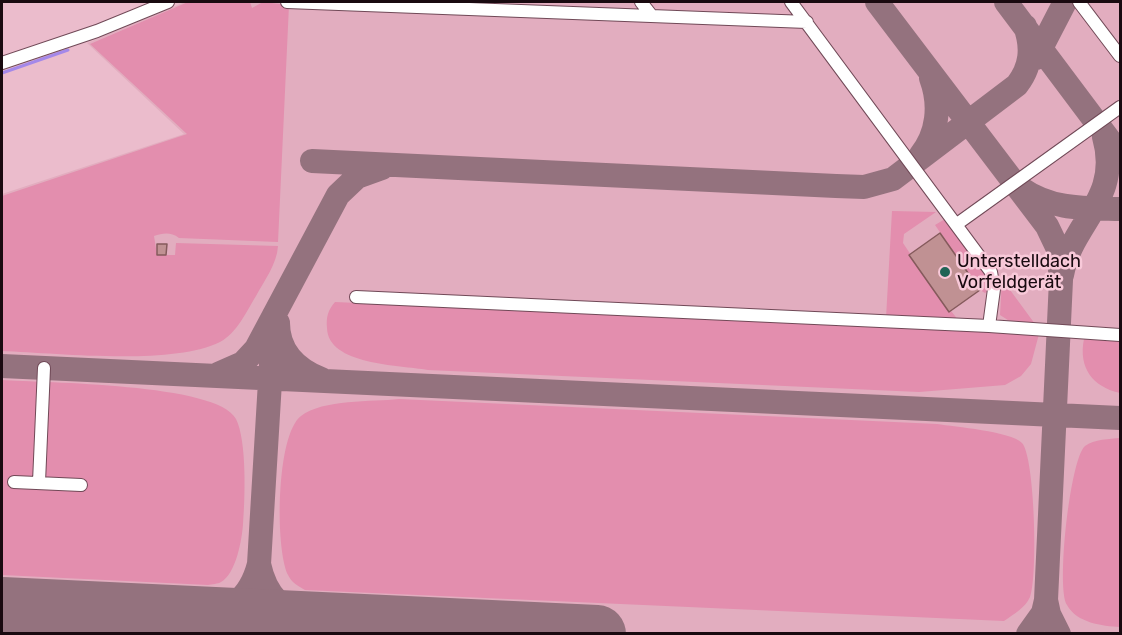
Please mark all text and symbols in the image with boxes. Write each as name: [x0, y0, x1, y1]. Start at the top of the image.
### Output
place label: Unterstelldach Vorfeldgerät: [957, 251, 1081, 294]
marker: Unterstelldach Vorfeldgerät: [938, 265, 952, 279]

